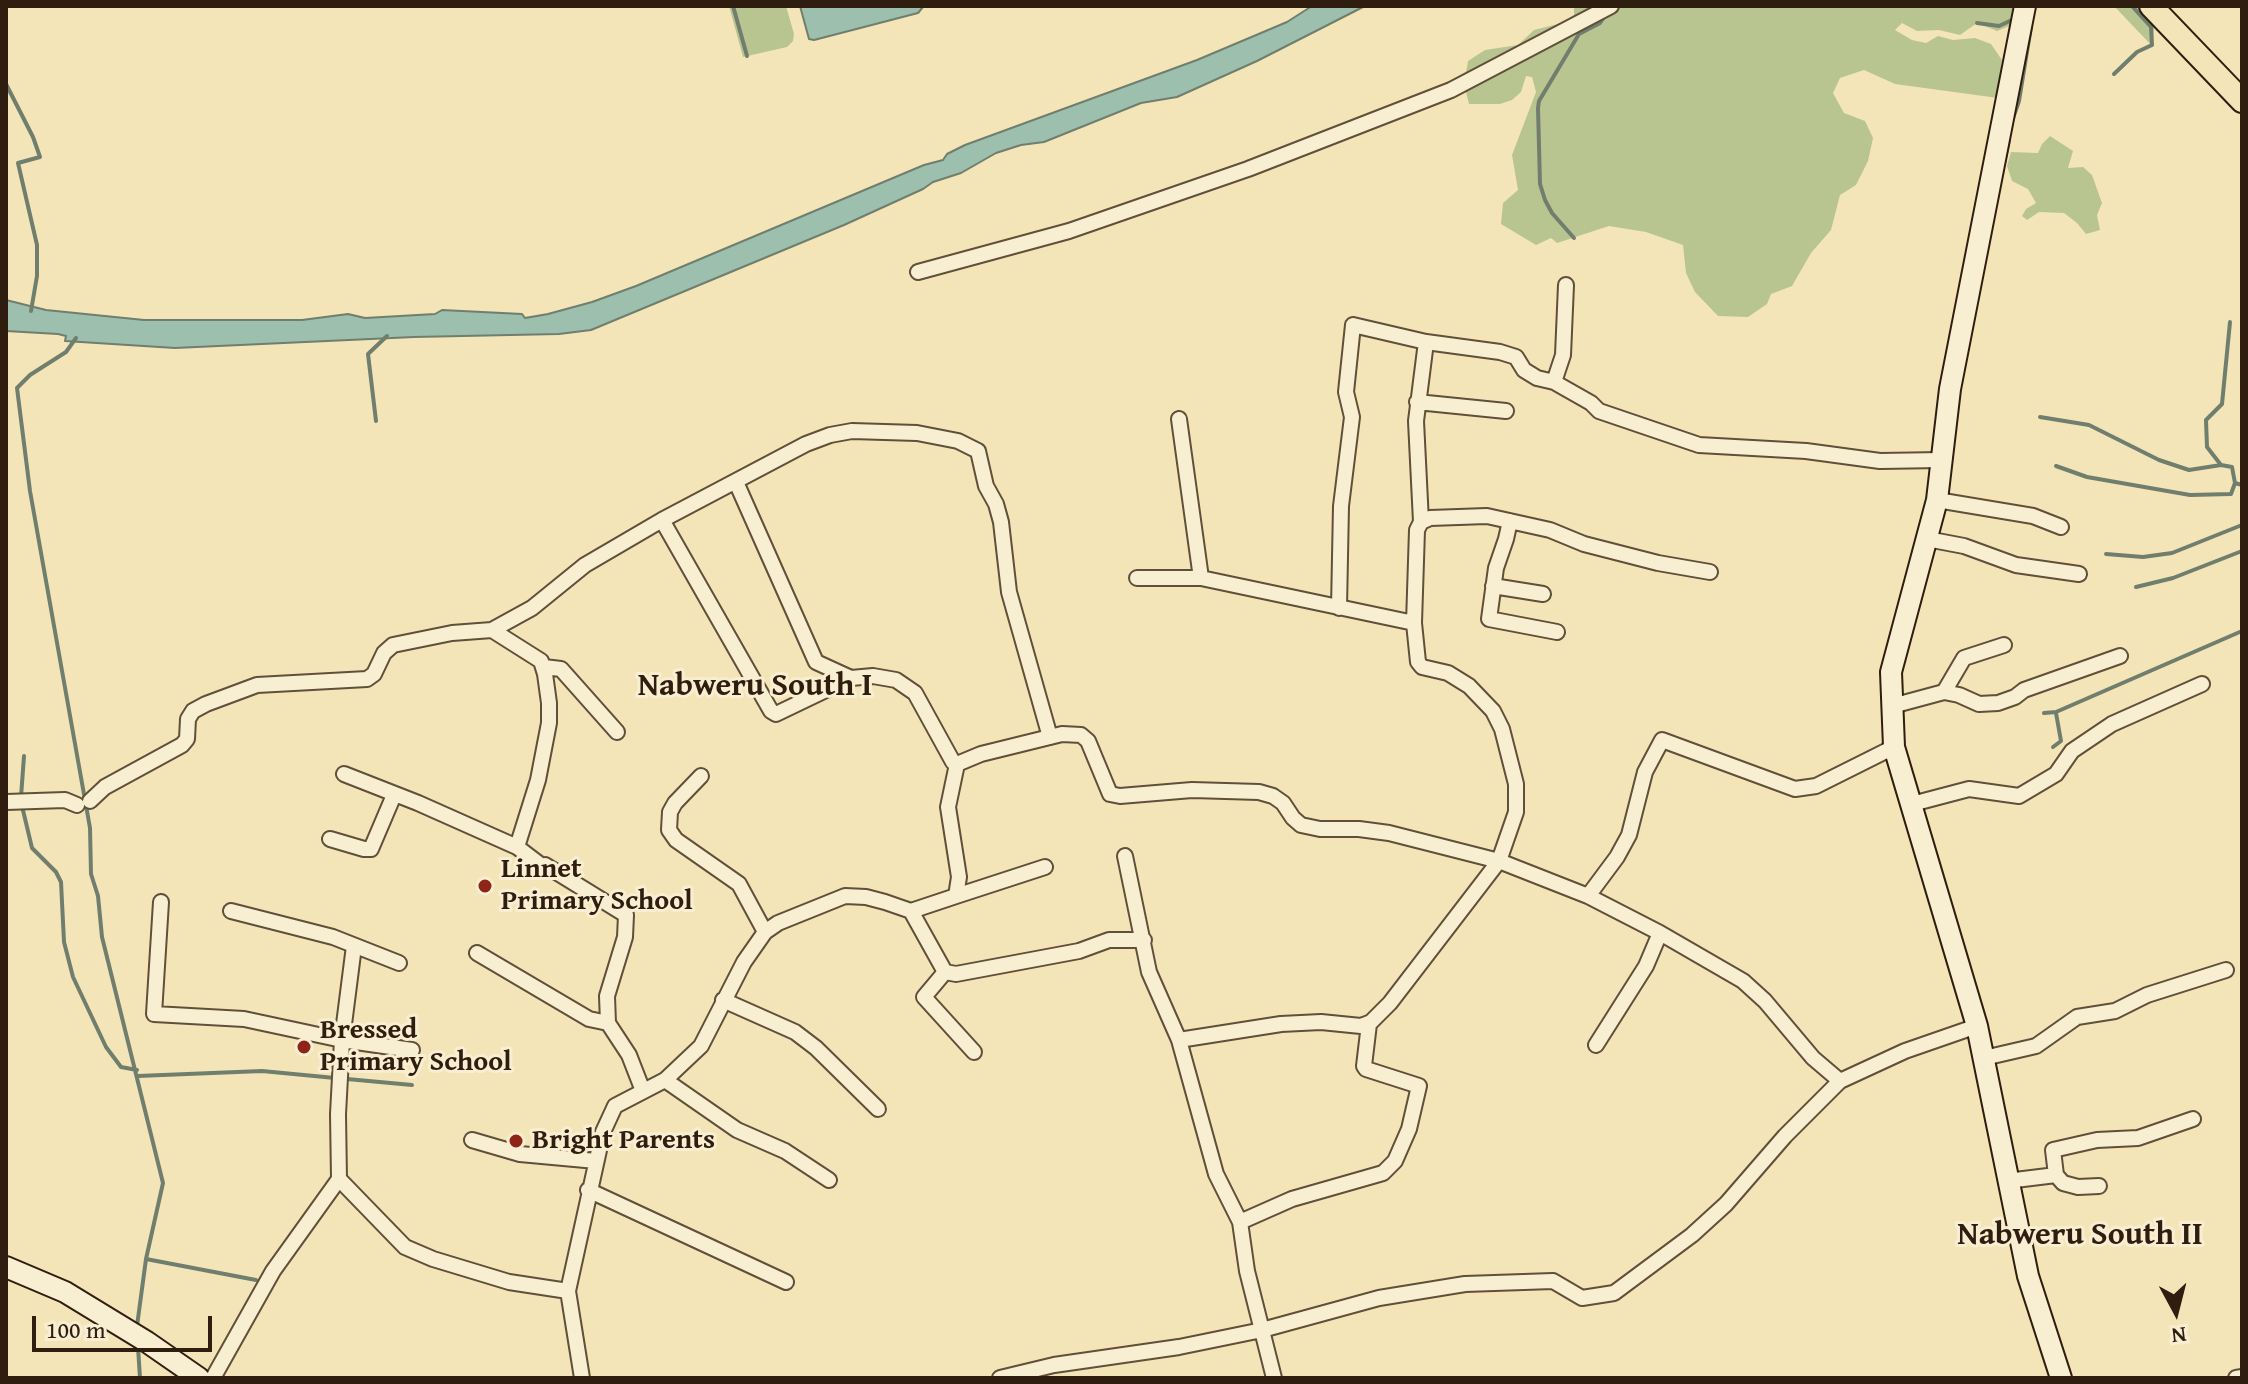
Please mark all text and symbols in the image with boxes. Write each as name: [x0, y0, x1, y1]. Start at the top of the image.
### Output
district label: Nabweru South I: [638, 668, 872, 706]
place label: Linnet Primary School: [501, 853, 693, 919]
marker: Linnet Primary School: [476, 877, 494, 895]
place label: Bressed Primary School: [320, 1014, 512, 1080]
marker: Bressed Primary School: [295, 1038, 313, 1056]
place label: Bright Parents: [532, 1124, 715, 1158]
marker: Bright Parents: [507, 1132, 525, 1150]
district label: Nabweru South II: [1957, 1217, 2203, 1255]
north arrow: [2136, 1272, 2216, 1352]
scale bar: [36, 1300, 216, 1350]
text: 100 m: [46, 1312, 106, 1347]
text: N: [2170, 1319, 2188, 1353]

